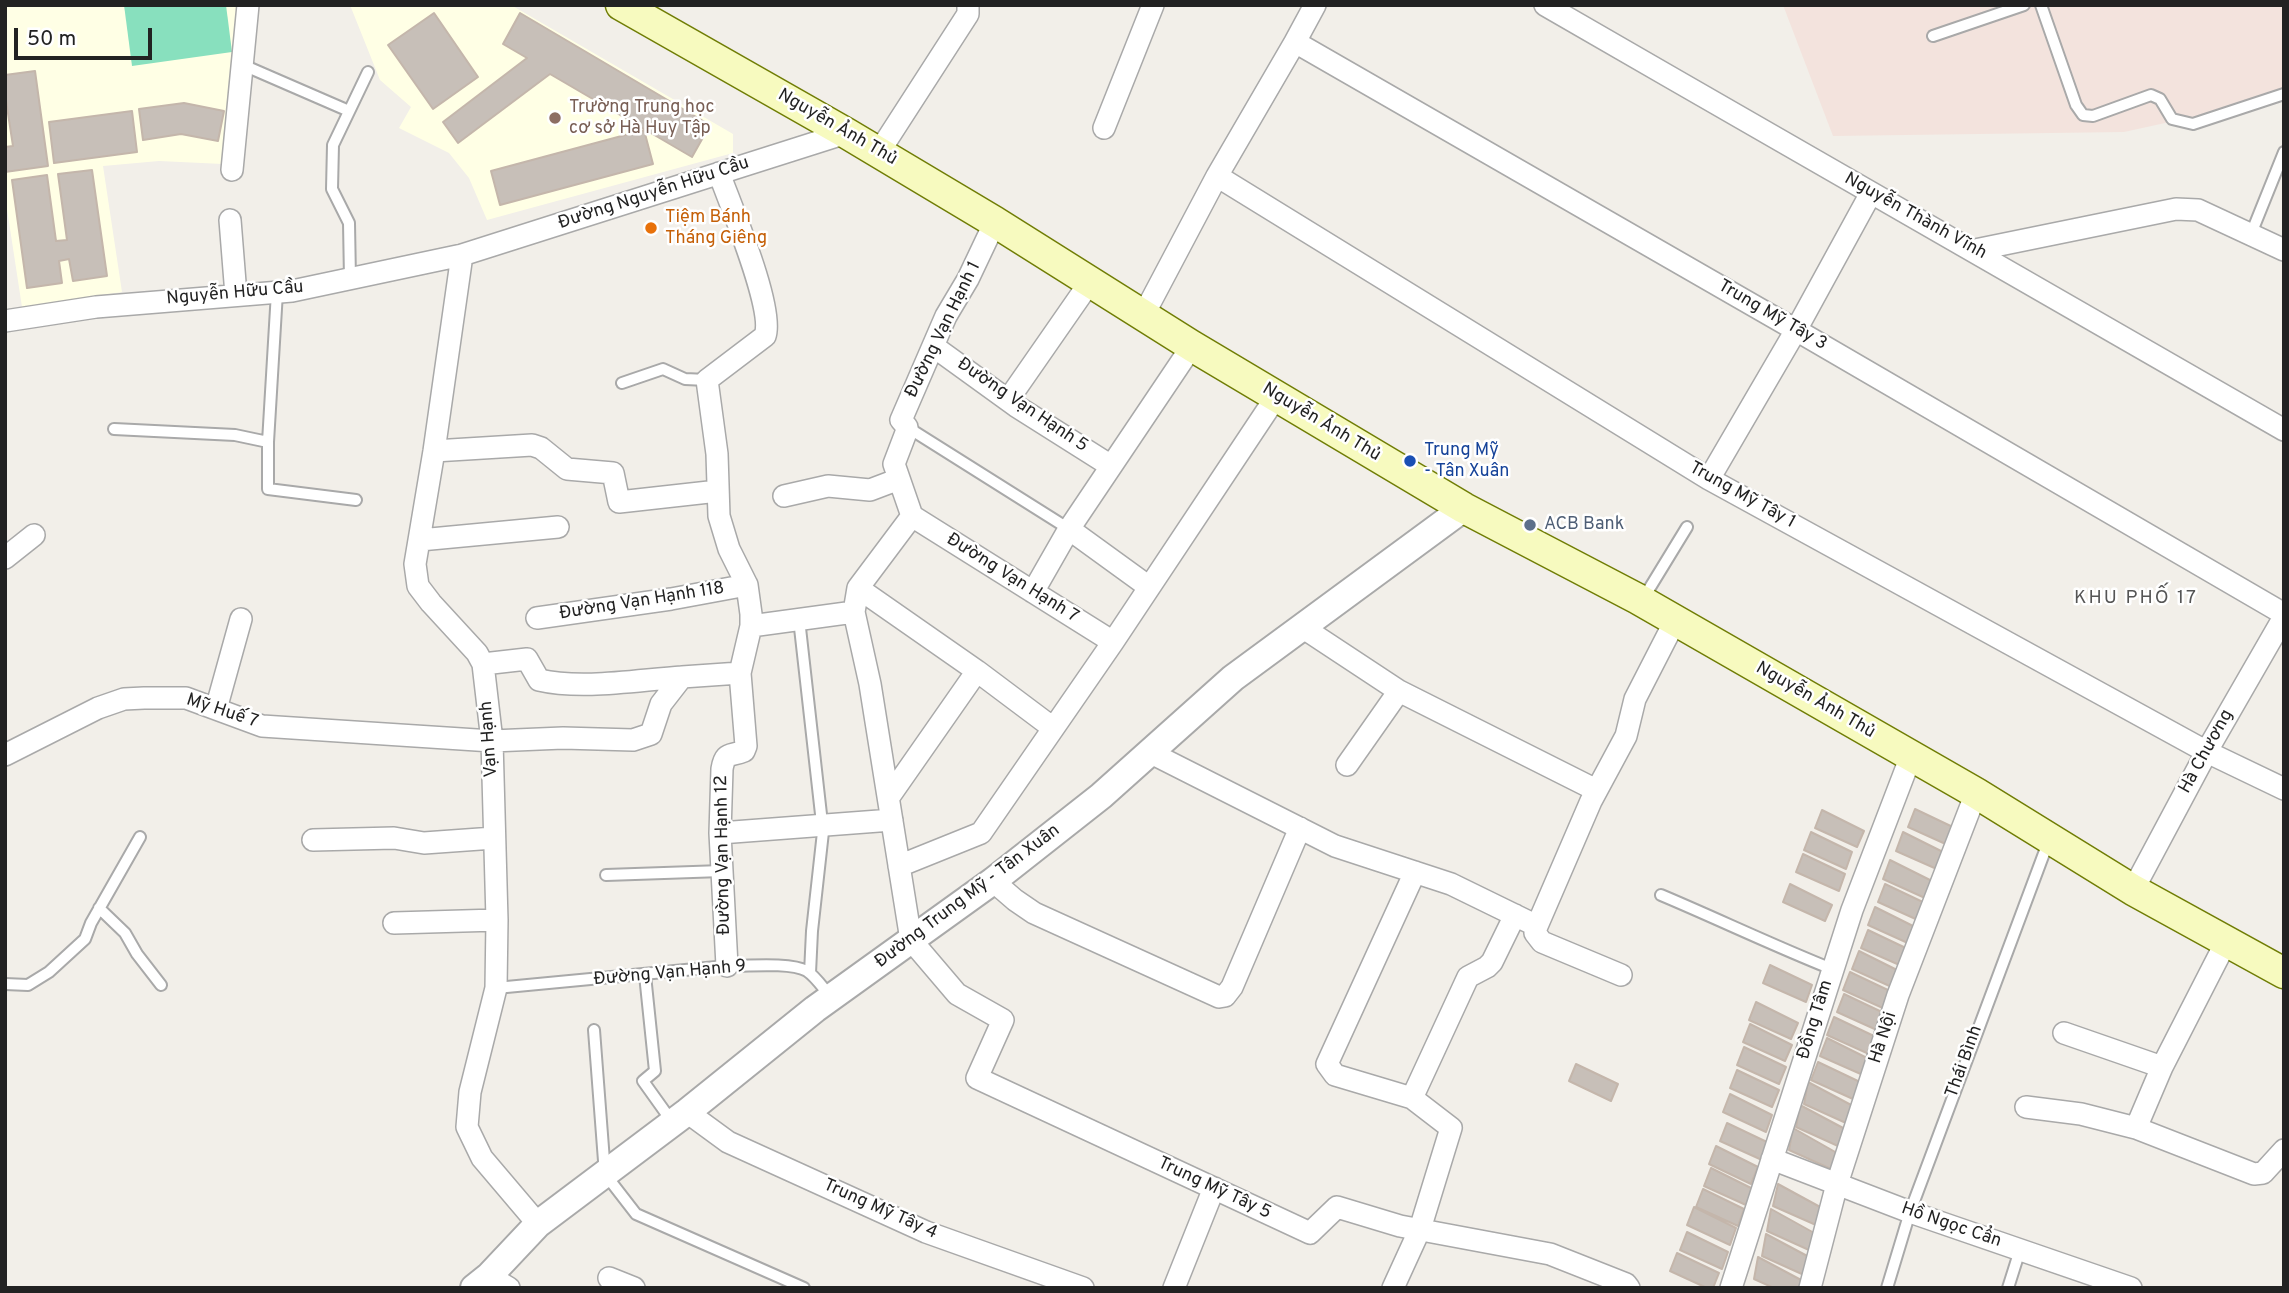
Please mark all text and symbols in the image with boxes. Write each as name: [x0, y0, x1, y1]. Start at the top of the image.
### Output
scale bar: [18, 14, 156, 58]
text: 50 m: [27, 26, 76, 53]
street label: Nguyễn Ảnh Thủ: [773, 85, 901, 171]
place label: Trường Trung học cơ sở Hà Huy Tập: [569, 97, 714, 140]
marker: Trường Trung học cơ sở Hà Huy Tập: [547, 110, 563, 126]
street label: Đường Nguyễn Hữu Cầu: [556, 153, 752, 235]
street label: Nguyễn Thành Vĩnh: [1840, 169, 1990, 265]
place label: Tiệm Bánh Tháng Giêng: [665, 207, 767, 249]
marker: Tiệm Bánh Tháng Giêng: [643, 220, 659, 236]
street label: Đường Vạn Hạnh 1: [902, 258, 986, 402]
street label: Trung Mỹ Tây 3: [1714, 276, 1830, 356]
street label: Nguyễn Hữu Cầu: [165, 277, 305, 311]
street label: Đường Vạn Hạnh 5: [952, 354, 1092, 458]
street label: Nguyễn Ảnh Thủ: [1258, 379, 1384, 467]
place label: Trung Mỹ - Tân Xuân: [1424, 440, 1509, 482]
marker: Trung Mỹ - Tân Xuân: [1402, 453, 1418, 469]
street label: Trung Mỹ Tây 1: [1685, 458, 1799, 534]
place label: ACB Bank: [1544, 514, 1624, 536]
marker: ACB Bank: [1522, 517, 1538, 533]
street label: Đường Vạn Hạnh 7: [942, 530, 1082, 628]
street label: Đường Vạn Hạnh 118: [558, 578, 726, 626]
district label: KHU PHỐ 17: [2075, 588, 2197, 610]
street label: Nguyễn Ảnh Thủ: [1751, 658, 1879, 744]
street label: Mỹ Huế 7: [183, 690, 261, 734]
street label: Vạn Hạnh: [477, 700, 503, 778]
street label: Hà Chương: [2175, 706, 2239, 798]
street label: Đường Vạn Hạnh 12: [712, 775, 736, 935]
street label: Đường Trung Mỹ - Tân Xuân: [871, 820, 1065, 974]
street label: Đường Vạn Hạnh 9: [593, 957, 747, 991]
street label: Đồng Tâm: [1794, 978, 1838, 1062]
street label: Hà Nội: [1866, 1009, 1902, 1067]
street label: Thái Bình: [1942, 1023, 1988, 1101]
street label: Trung Mỹ Tây 5: [1154, 1153, 1274, 1225]
street label: Trung Mỹ Tây 4: [820, 1175, 940, 1245]
street label: Hồ Ngọc Cẩn: [1898, 1199, 2004, 1253]

